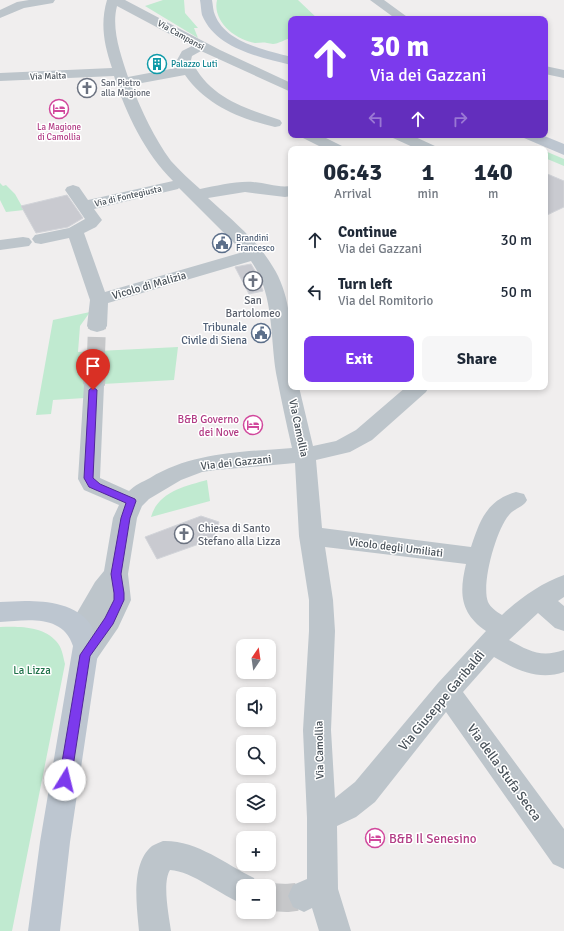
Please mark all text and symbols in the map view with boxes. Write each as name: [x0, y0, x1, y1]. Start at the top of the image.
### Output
street label: Via Campansi: [155, 18, 206, 53]
text: 30 m: [370, 30, 429, 64]
icon: ahead: [304, 32, 356, 84]
building icon: Palazzo Luti: [146, 53, 168, 75]
place label: Palazzo Luti: [171, 59, 217, 70]
text: Via dei Gazzani: [370, 64, 486, 86]
street label: Via Malta: [30, 70, 67, 83]
church icon: San Pietro alla Magione: [76, 77, 98, 99]
place label: San Pietro alla Magione: [101, 78, 151, 99]
hotel icon: La Magione di Camollia: [48, 98, 70, 120]
icon: left: [365, 108, 387, 130]
icon: ahead: [407, 108, 429, 130]
icon: right: [449, 108, 471, 130]
place label: La Magione di Camollia: [37, 122, 82, 143]
text: 06:43: [323, 157, 382, 187]
text: 1: [422, 157, 434, 187]
text: 140: [474, 157, 513, 187]
street label: Via di Fontegiusta: [93, 183, 163, 210]
text: Arrival: [334, 186, 371, 202]
text: min: [418, 186, 439, 202]
text: m: [488, 186, 498, 202]
text: Continue: [338, 223, 397, 241]
icon: ahead: [304, 229, 326, 251]
text: 30 m: [501, 231, 532, 249]
public building icon: Brandini Francesco: [211, 232, 233, 254]
place label: Brandini Francesco: [236, 233, 275, 254]
text: Via dei Gazzani: [338, 241, 422, 257]
street label: Vicolo di Malizia: [110, 269, 188, 302]
church icon: San Bartolomeo: [242, 270, 264, 292]
text: Turn left: [338, 275, 392, 293]
icon: left: [304, 281, 326, 303]
text: 50 m: [501, 283, 532, 301]
text: Via del Romitorio: [338, 293, 433, 309]
place label: San Bartolomeo: [226, 294, 281, 320]
place label: Tribunale Civile di Siena: [181, 321, 247, 347]
public building icon: Tribunale Civile di Siena: [250, 322, 272, 344]
button: Exit: [304, 336, 414, 382]
button: Share: [422, 336, 532, 382]
pin: [76, 349, 110, 390]
icon: arrive: [82, 355, 104, 377]
street label: Via Camollia: [286, 398, 311, 459]
place label: B&B Governo dei Nove: [178, 413, 239, 439]
hotel icon: B&B Governo dei Nove: [242, 414, 264, 436]
street label: Via dei Gazzani: [200, 452, 272, 473]
place label: Chiesa di Santo Stefano alla Lizza: [198, 522, 281, 548]
church icon: Chiesa di Santo Stefano alla Lizza: [173, 523, 195, 545]
street label: Vicolo degli Umiliati: [348, 535, 444, 560]
north arrow: [236, 639, 276, 679]
map controls: [236, 639, 276, 919]
street label: Via Giuseppe Garibaldi: [395, 647, 488, 754]
park label: La Lizza: [13, 664, 51, 677]
button: sound: [236, 687, 276, 727]
street label: Via Camollia: [312, 720, 327, 779]
street label: Via della Stufa Secca: [464, 721, 545, 824]
button: search: [236, 735, 276, 775]
position arrow: [44, 759, 86, 801]
button: layers: [236, 783, 276, 823]
hotel icon: B&B Il Senesino: [364, 827, 386, 849]
button: +: [236, 831, 276, 871]
place label: B&B Il Senesino: [389, 831, 477, 847]
button: −: [236, 879, 276, 919]

